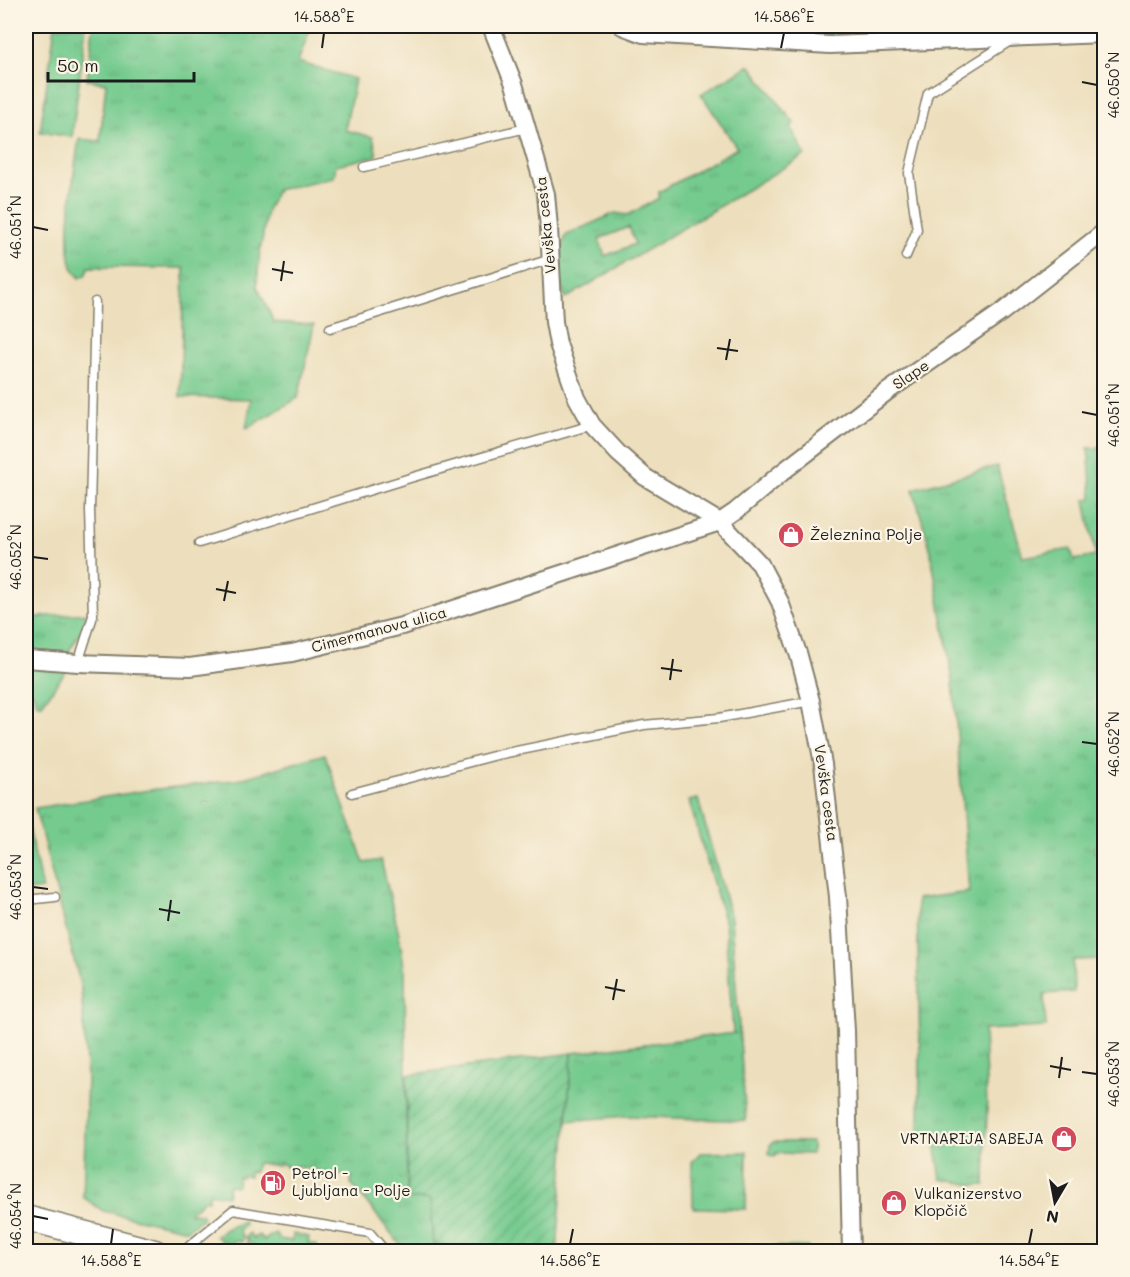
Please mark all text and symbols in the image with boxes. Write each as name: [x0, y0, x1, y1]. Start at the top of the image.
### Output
text: 14.588°E: [293, 6, 355, 26]
text: 14.586°E: [753, 6, 815, 26]
scale bar: [48, 45, 194, 83]
text: 46.050°N: [1103, 52, 1123, 118]
text: 50 m: [57, 53, 99, 77]
street label: Vevška cesta: [530, 176, 560, 275]
text: 46.051°N: [5, 195, 25, 259]
street label: Slape: [888, 355, 933, 394]
text: 46.051°N: [1103, 383, 1123, 447]
shop icon: Železnina Polje: [776, 520, 806, 550]
text: 46.052°N: [5, 524, 25, 590]
place label: Železnina Polje: [810, 524, 922, 544]
street label: Cimermanova ulica: [309, 601, 449, 657]
text: 46.052°N: [1103, 711, 1123, 777]
street label: Vevška cesta: [810, 743, 844, 843]
text: 46.053°N: [5, 854, 25, 920]
text: 46.053°N: [1103, 1041, 1123, 1107]
shop icon: VRTNARIJA SABEJA: [1049, 1124, 1079, 1154]
place label: VRTNARIJA SABEJA: [900, 1128, 1044, 1148]
place label: Petrol - Ljubljana - Polje: [292, 1163, 411, 1200]
fuel station icon: Petrol - Ljubljana - Polje: [258, 1168, 288, 1198]
north arrow: [1025, 1172, 1085, 1232]
text: 46.054°N: [5, 1183, 25, 1249]
place label: Vulkanizerstvo Klopčič: [914, 1183, 1022, 1220]
shop icon: Vulkanizerstvo Klopčič: [879, 1188, 909, 1218]
text: N: [1044, 1206, 1060, 1229]
text: 14.588°E: [80, 1250, 142, 1270]
text: 14.586°E: [539, 1250, 601, 1270]
text: 14.584°E: [999, 1250, 1060, 1270]

